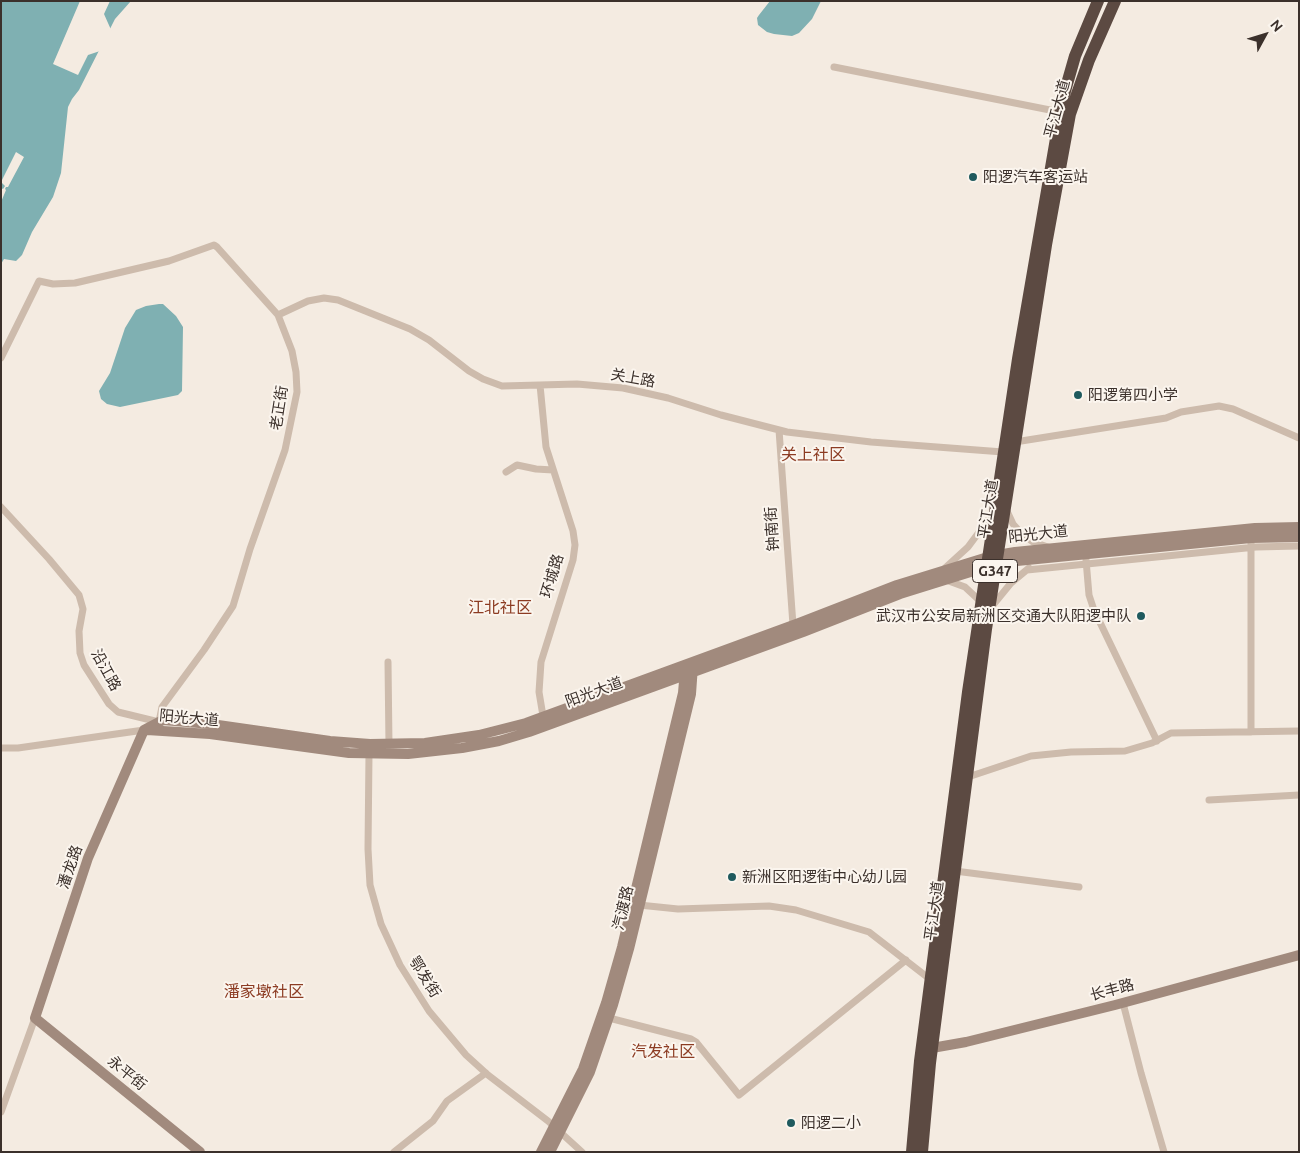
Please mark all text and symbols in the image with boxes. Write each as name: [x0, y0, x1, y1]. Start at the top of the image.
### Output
north arrow: [1240, 10, 1290, 60]
text: N: [1267, 16, 1286, 35]
street label: 平江大道: [1041, 78, 1073, 140]
place label: 阳逻汽车客运站: [983, 168, 1088, 186]
marker: 阳逻汽车客运站: [967, 171, 979, 183]
street label: 关上路: [609, 365, 657, 391]
street label: 老正街: [267, 384, 291, 432]
place label: 阳逻第四小学: [1088, 386, 1178, 404]
marker: 阳逻第四小学: [1072, 389, 1084, 401]
district label: 关上社区: [781, 445, 845, 465]
street label: 平江大道: [974, 478, 1002, 540]
street label: 钟南街: [761, 506, 783, 552]
street label: 阳光大道: [1007, 522, 1069, 546]
street label: 环城路: [537, 552, 567, 600]
road number: G347: [972, 560, 1018, 582]
district label: 江北社区: [468, 598, 532, 618]
place label: 武汉市公安局新洲区交通大队阳逻中队: [876, 607, 1131, 625]
marker: 武汉市公安局新洲区交通大队阳逻中队: [1135, 610, 1147, 622]
street label: 沿江路: [87, 646, 125, 694]
street label: 阳光大道: [563, 673, 625, 711]
street label: 阳光大道: [158, 706, 220, 730]
street label: 潘龙路: [54, 843, 86, 891]
place label: 新洲区阳逻街中心幼儿园: [742, 868, 907, 886]
marker: 新洲区阳逻街中心幼儿园: [726, 871, 738, 883]
street label: 平江大道: [921, 880, 947, 942]
street label: 汽渡路: [609, 884, 637, 932]
street label: 鄂发街: [405, 953, 445, 1001]
street label: 长丰路: [1088, 975, 1136, 1005]
district label: 潘家墩社区: [224, 982, 304, 1002]
district label: 汽发社区: [631, 1042, 695, 1062]
street label: 永平街: [104, 1052, 150, 1094]
place label: 阳逻二小: [801, 1114, 861, 1132]
marker: 阳逻二小: [785, 1117, 797, 1129]

